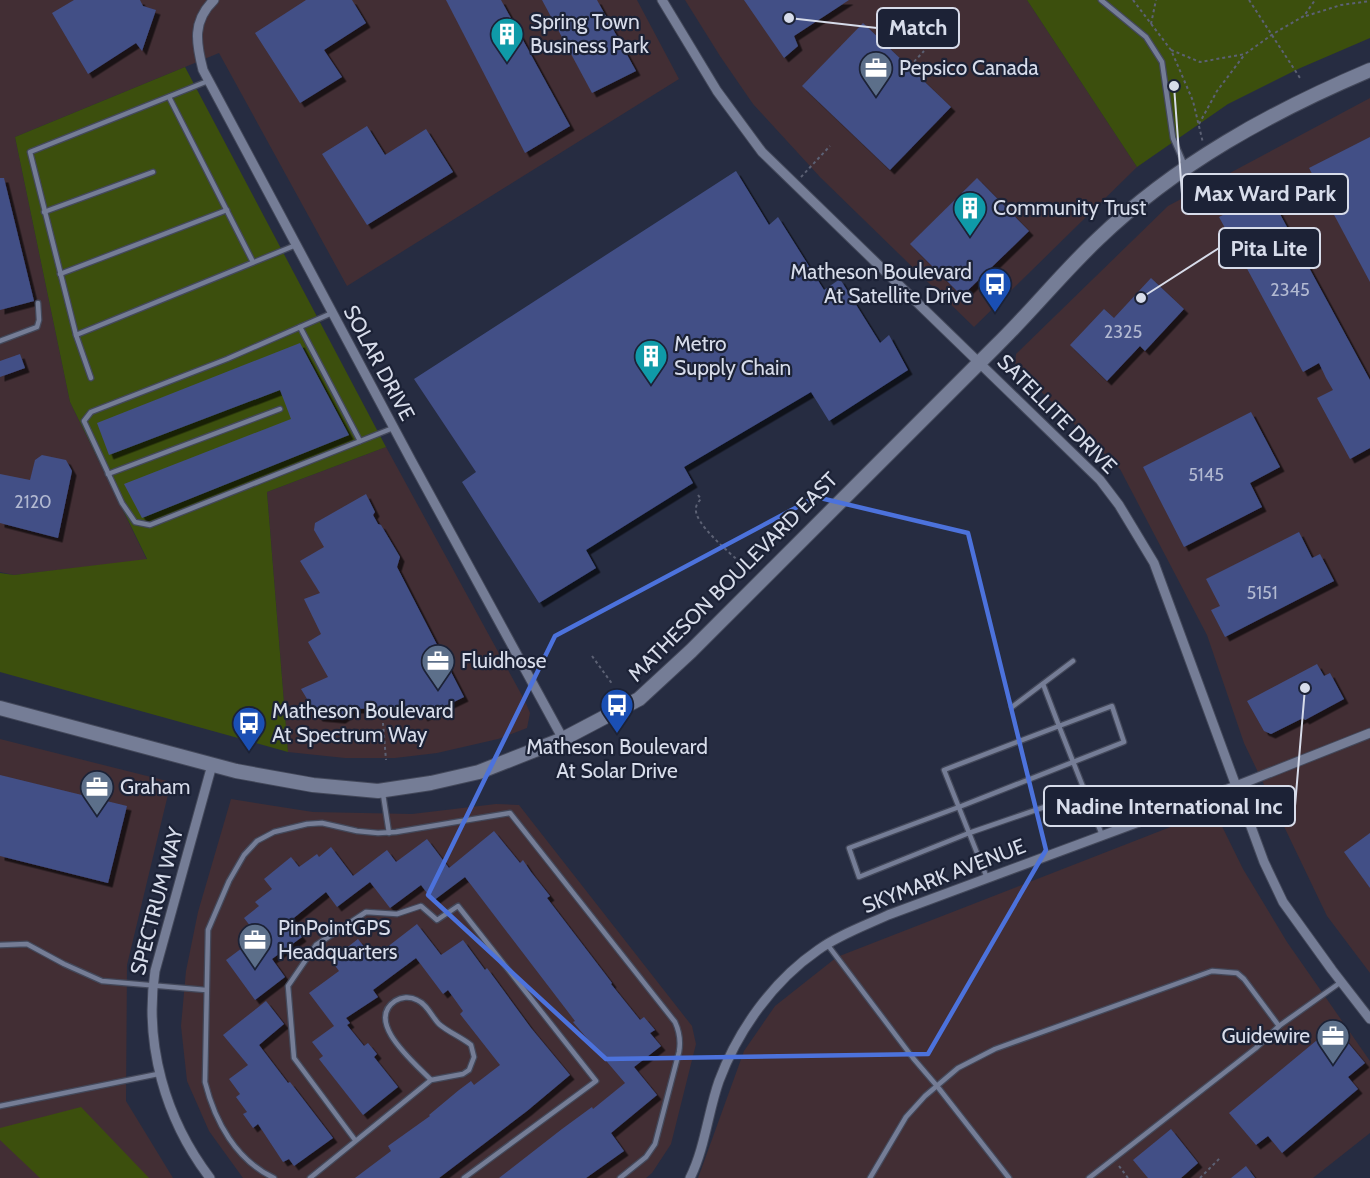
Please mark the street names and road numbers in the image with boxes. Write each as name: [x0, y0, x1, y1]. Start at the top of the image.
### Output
street label: SOLAR DRIVE: [339, 301, 420, 425]
street label: SATELLITE DRIVE: [992, 349, 1122, 479]
street label: MATHESON BOULEVARD EAST: [623, 467, 843, 687]
street label: SPECTRUM WAY: [125, 823, 189, 977]
street label: SKYMARK AVENUE: [859, 833, 1029, 918]

